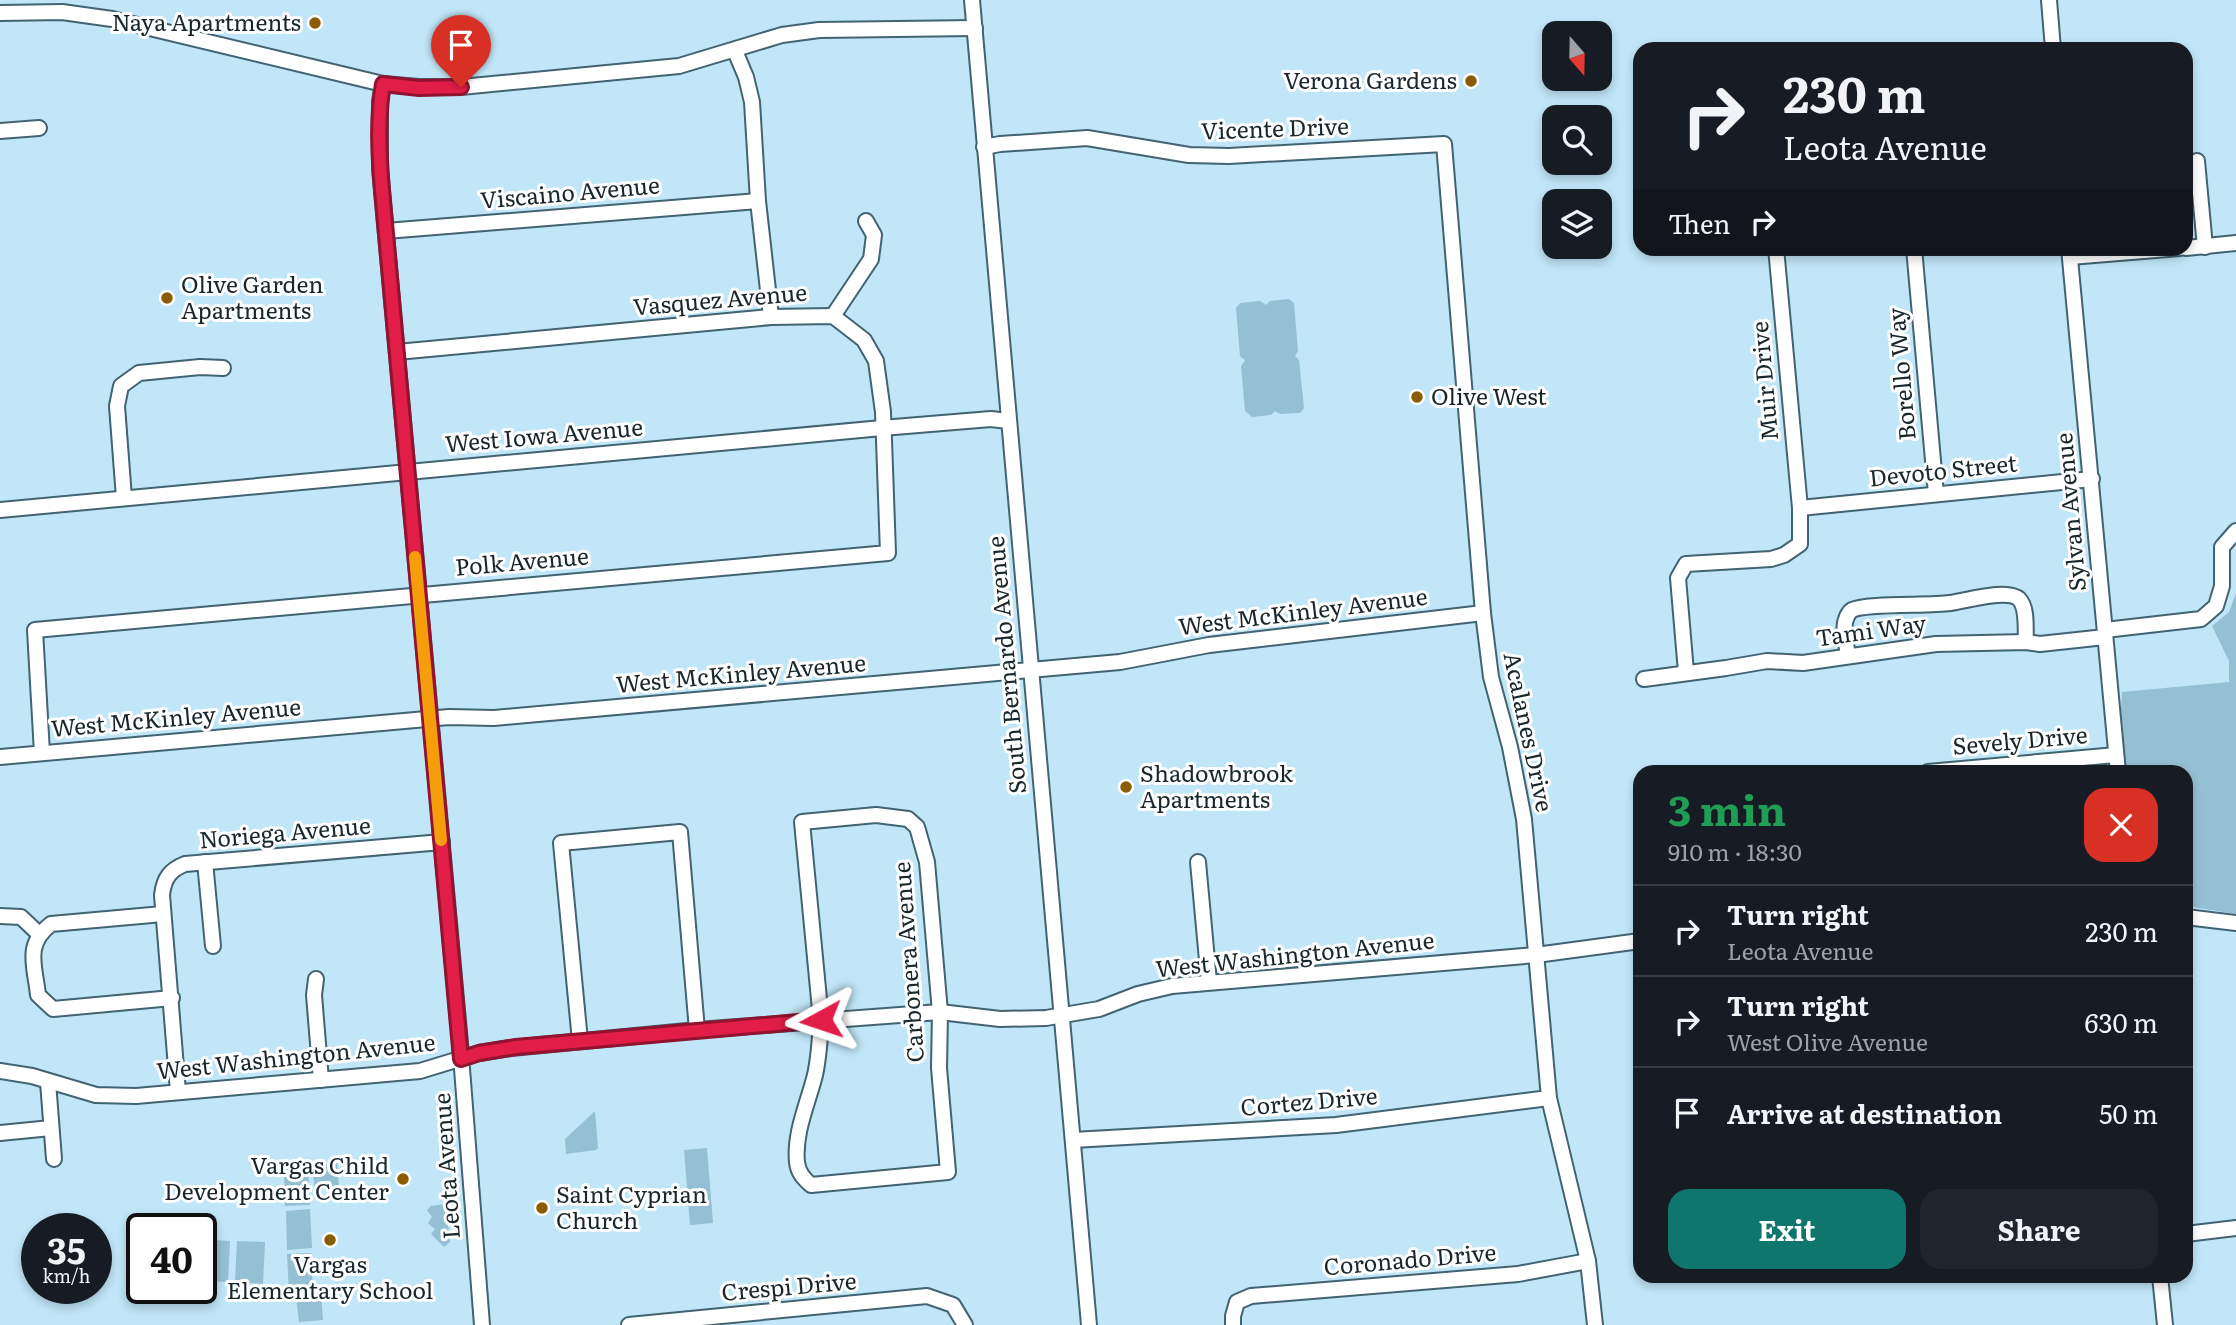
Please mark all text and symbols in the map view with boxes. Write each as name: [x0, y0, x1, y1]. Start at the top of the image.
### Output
place label: Naya Apartments: [112, 4, 301, 38]
marker: Naya Apartments: [307, 15, 323, 31]
pin: [431, 15, 491, 87]
north arrow: [1542, 21, 1612, 91]
map controls: [1542, 21, 1612, 259]
icon: arrive: [442, 26, 480, 64]
text: 230 m: [1783, 55, 1926, 128]
place label: Verona Gardens: [1283, 62, 1457, 96]
icon: right: [1668, 70, 1759, 161]
marker: Verona Gardens: [1463, 73, 1479, 89]
button: search: [1542, 105, 1612, 175]
street label: Vicente Drive: [1200, 107, 1350, 147]
text: Leota Avenue: [1783, 122, 1987, 170]
street label: Viscaino Avenue: [479, 166, 661, 216]
button: layers: [1542, 189, 1612, 259]
text: Then: [1668, 203, 1730, 242]
icon: right: [1744, 203, 1782, 241]
place label: Olive Garden Apartments: [181, 266, 323, 326]
street label: Vasquez Avenue: [631, 273, 808, 323]
marker: Olive Garden Apartments: [159, 290, 175, 306]
street label: Borello Way: [1877, 306, 1923, 442]
street label: Muir Drive: [1741, 320, 1785, 442]
place label: Olive West: [1431, 378, 1547, 412]
marker: Olive West: [1409, 389, 1425, 405]
street label: West Iowa Avenue: [444, 408, 644, 460]
street label: Sylvan Avenue: [2045, 432, 2093, 593]
street label: Devoto Street: [1867, 444, 2019, 494]
street label: South Bernardo Avenue: [977, 535, 1033, 795]
street label: Polk Avenue: [454, 537, 590, 583]
street label: West McKinley Avenue: [1176, 578, 1429, 642]
street label: Tami Way: [1813, 604, 1929, 654]
street label: West McKinley Avenue: [614, 644, 867, 700]
street label: Acalanes Drive: [1496, 649, 1564, 815]
street label: West McKinley Avenue: [49, 688, 302, 744]
street label: Sevely Drive: [1951, 716, 2089, 762]
place label: Shadowbrook Apartments: [1140, 755, 1294, 815]
text: 3 min: [1668, 777, 1786, 839]
marker: Shadowbrook Apartments: [1118, 779, 1134, 795]
button: close: [2084, 788, 2158, 862]
street label: Noriega Avenue: [198, 807, 372, 855]
text: 910 m · 18:30: [1668, 834, 1802, 868]
street label: Carbonera Avenue: [883, 861, 931, 1064]
text: Turn right: [1727, 894, 1869, 933]
text: 230 m: [2085, 911, 2158, 950]
icon: right: [1668, 912, 1706, 950]
street label: West Washington Avenue: [1154, 921, 1436, 985]
text: Leota Avenue: [1727, 933, 1874, 967]
position arrow: [784, 983, 858, 1057]
text: Turn right: [1727, 985, 1869, 1024]
text: 630 m: [2084, 1002, 2158, 1041]
icon: right: [1668, 1003, 1706, 1041]
street label: West Washington Avenue: [155, 1023, 437, 1087]
text: West Olive Avenue: [1727, 1024, 1928, 1058]
street label: Cortez Drive: [1239, 1077, 1379, 1123]
street label: Leota Avenue: [423, 1092, 467, 1240]
text: Arrive at destination: [1727, 1093, 2002, 1132]
text: 50 m: [2099, 1093, 2158, 1132]
icon: arrive: [1668, 1094, 1706, 1132]
place label: Vargas Child Development Center: [164, 1147, 389, 1207]
marker: Vargas Child Development Center: [395, 1171, 411, 1187]
place label: Saint Cyprian Church: [556, 1176, 707, 1236]
button: Exit: [1668, 1189, 1906, 1269]
button: Share: [1920, 1189, 2158, 1269]
marker: Saint Cyprian Church: [534, 1200, 550, 1216]
speed limit sign: 40: [126, 1213, 217, 1304]
text: 35: [47, 1223, 86, 1275]
marker: Vargas Elementary School: [322, 1232, 338, 1248]
street label: Coronado Drive: [1322, 1234, 1498, 1282]
place label: Vargas Elementary School: [227, 1246, 434, 1306]
text: km/h: [43, 1262, 90, 1289]
street label: Crespi Drive: [720, 1262, 858, 1308]

